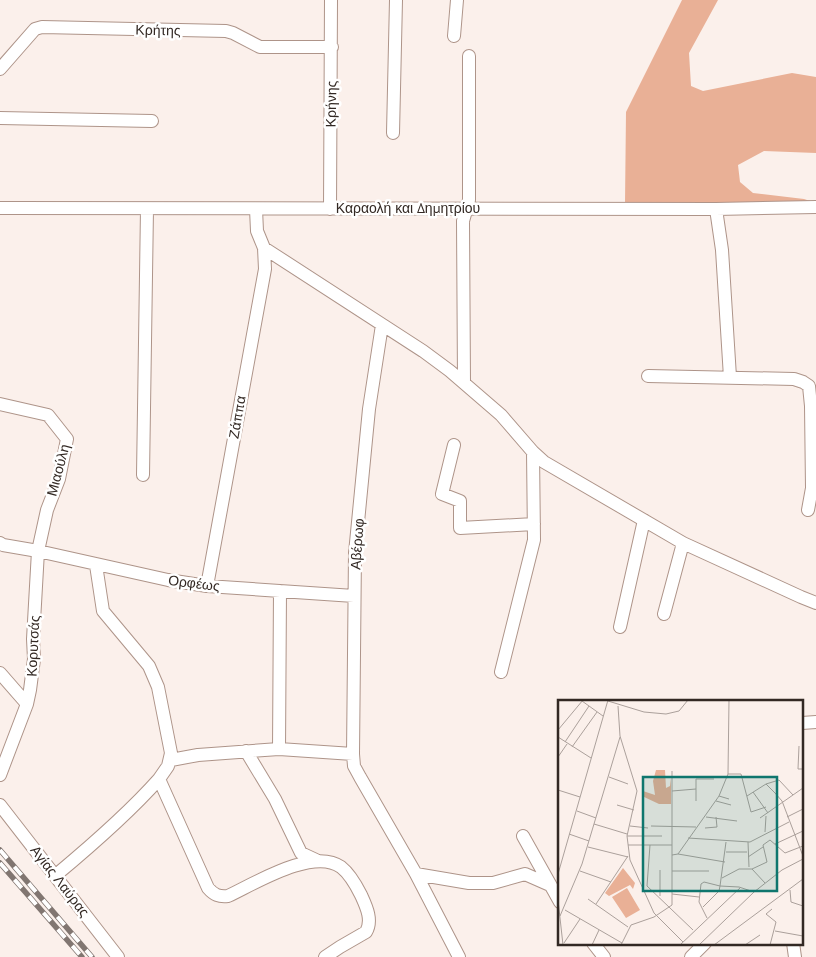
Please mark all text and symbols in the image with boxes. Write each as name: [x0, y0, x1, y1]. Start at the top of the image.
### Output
street label: Κρήτης: [135, 21, 181, 39]
street label: Κρήνης: [322, 80, 340, 127]
street label: Καραολή και Δημητρίου: [336, 199, 480, 217]
street label: Ζάππα: [224, 394, 250, 440]
street label: Μιαούλη: [42, 442, 74, 498]
street label: Αβέρωφ: [346, 518, 368, 570]
street label: Ορφέως: [167, 571, 221, 595]
street label: Κορυτσάς: [22, 615, 44, 677]
inset map: [558, 700, 804, 944]
street label: Αγίας Λαύρας: [27, 842, 94, 920]

